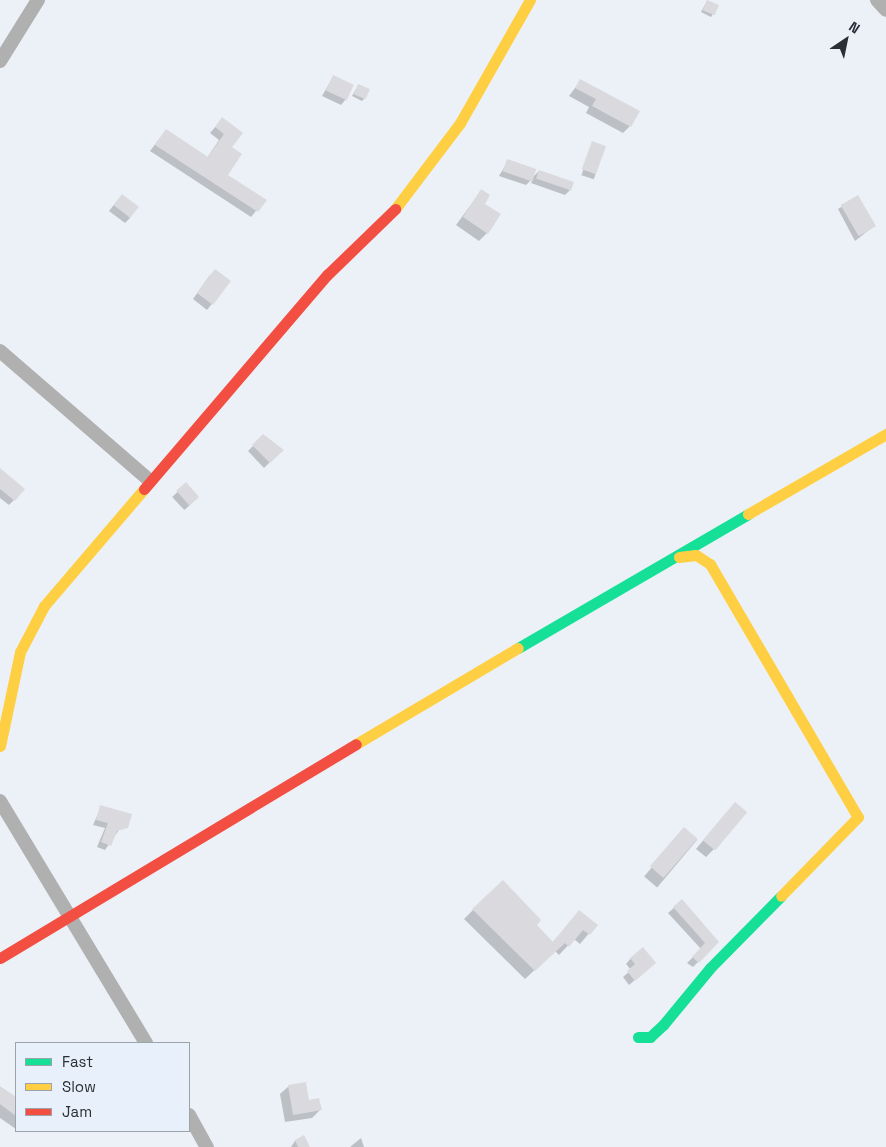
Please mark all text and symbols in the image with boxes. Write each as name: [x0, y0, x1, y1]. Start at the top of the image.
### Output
north arrow: [821, 15, 871, 65]
text: N: [845, 17, 863, 38]
legend: [15, 1042, 190, 1132]
text: Fast: [62, 1052, 93, 1071]
text: Slow: [62, 1077, 96, 1096]
text: Jam: [62, 1102, 92, 1121]

